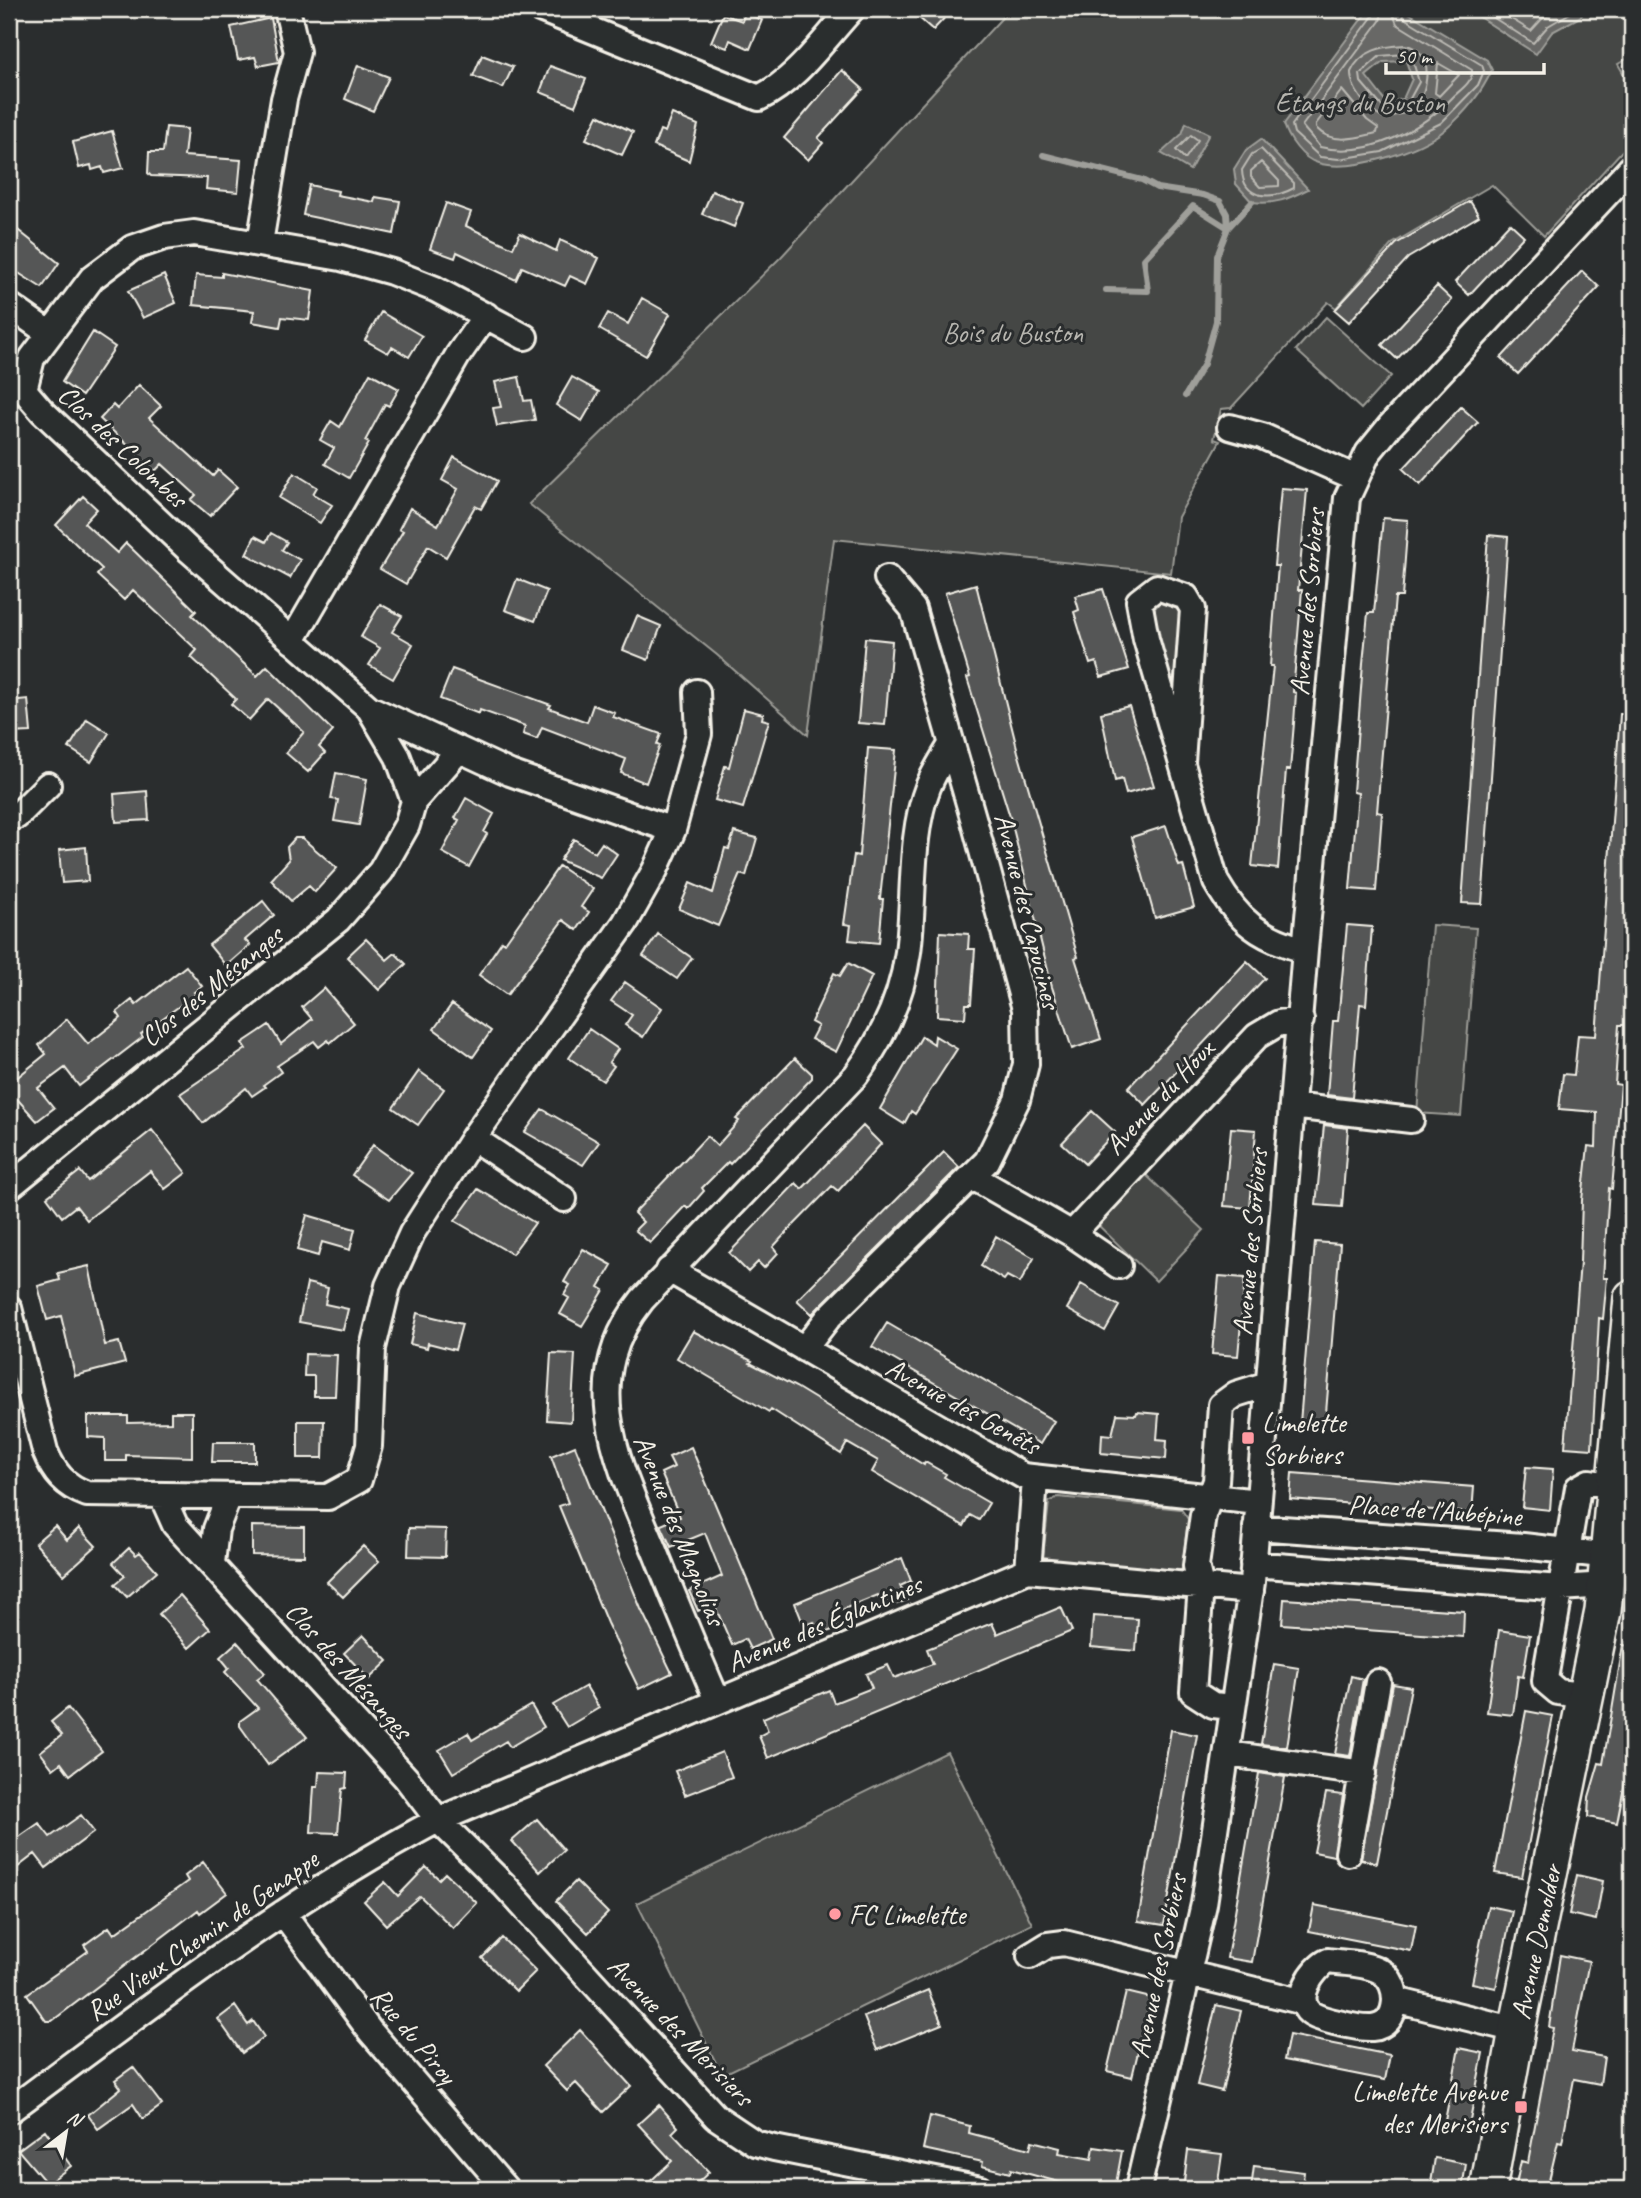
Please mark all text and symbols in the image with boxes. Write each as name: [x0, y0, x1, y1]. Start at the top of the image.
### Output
scale bar: [1386, 32, 1543, 76]
text: 50 m: [1396, 43, 1434, 69]
park label: Étangs du Buston: [1275, 85, 1445, 120]
park label: Bois du Buston: [943, 315, 1084, 350]
street label: Clos des Colombes: [51, 377, 197, 517]
street label: Avenue des Sorbiers: [1281, 505, 1333, 697]
street label: Avenue des Capucines: [987, 810, 1070, 1015]
street label: Clos des Mésanges: [133, 916, 291, 1054]
street label: Avenue du Houx: [1097, 1030, 1223, 1162]
street label: Avenue des Sorbiers: [1224, 1145, 1276, 1337]
street label: Avenue des Genêts: [880, 1349, 1048, 1464]
place label: Limelette Sorbiers: [1262, 1405, 1348, 1472]
street label: Avenue des Magnolias: [626, 1430, 735, 1633]
marker: Limelette Sorbiers: [1240, 1430, 1256, 1446]
street label: Place de l'Aubépine: [1347, 1486, 1525, 1534]
street label: Avenue des Églantines: [721, 1565, 929, 1680]
street label: Clos des Mésanges: [278, 1594, 422, 1748]
street label: Rue Vieux Chemin de Genappe: [79, 1841, 326, 2028]
street label: Avenue Demolder: [1503, 1860, 1570, 2023]
street label: Avenue des Sorbiers: [1121, 1868, 1195, 2061]
place label: FC Limelette: [849, 1897, 967, 1932]
marker: FC Limelette: [827, 1906, 843, 1922]
street label: Avenue des Merisiers: [600, 1948, 763, 2115]
street label: Rue du Piroy: [363, 1979, 466, 2093]
place label: Limelette Avenue des Merisiers: [1352, 2074, 1509, 2141]
north arrow: [32, 2096, 102, 2166]
marker: Limelette Avenue des Merisiers: [1513, 2099, 1529, 2115]
text: N: [63, 2105, 88, 2133]

